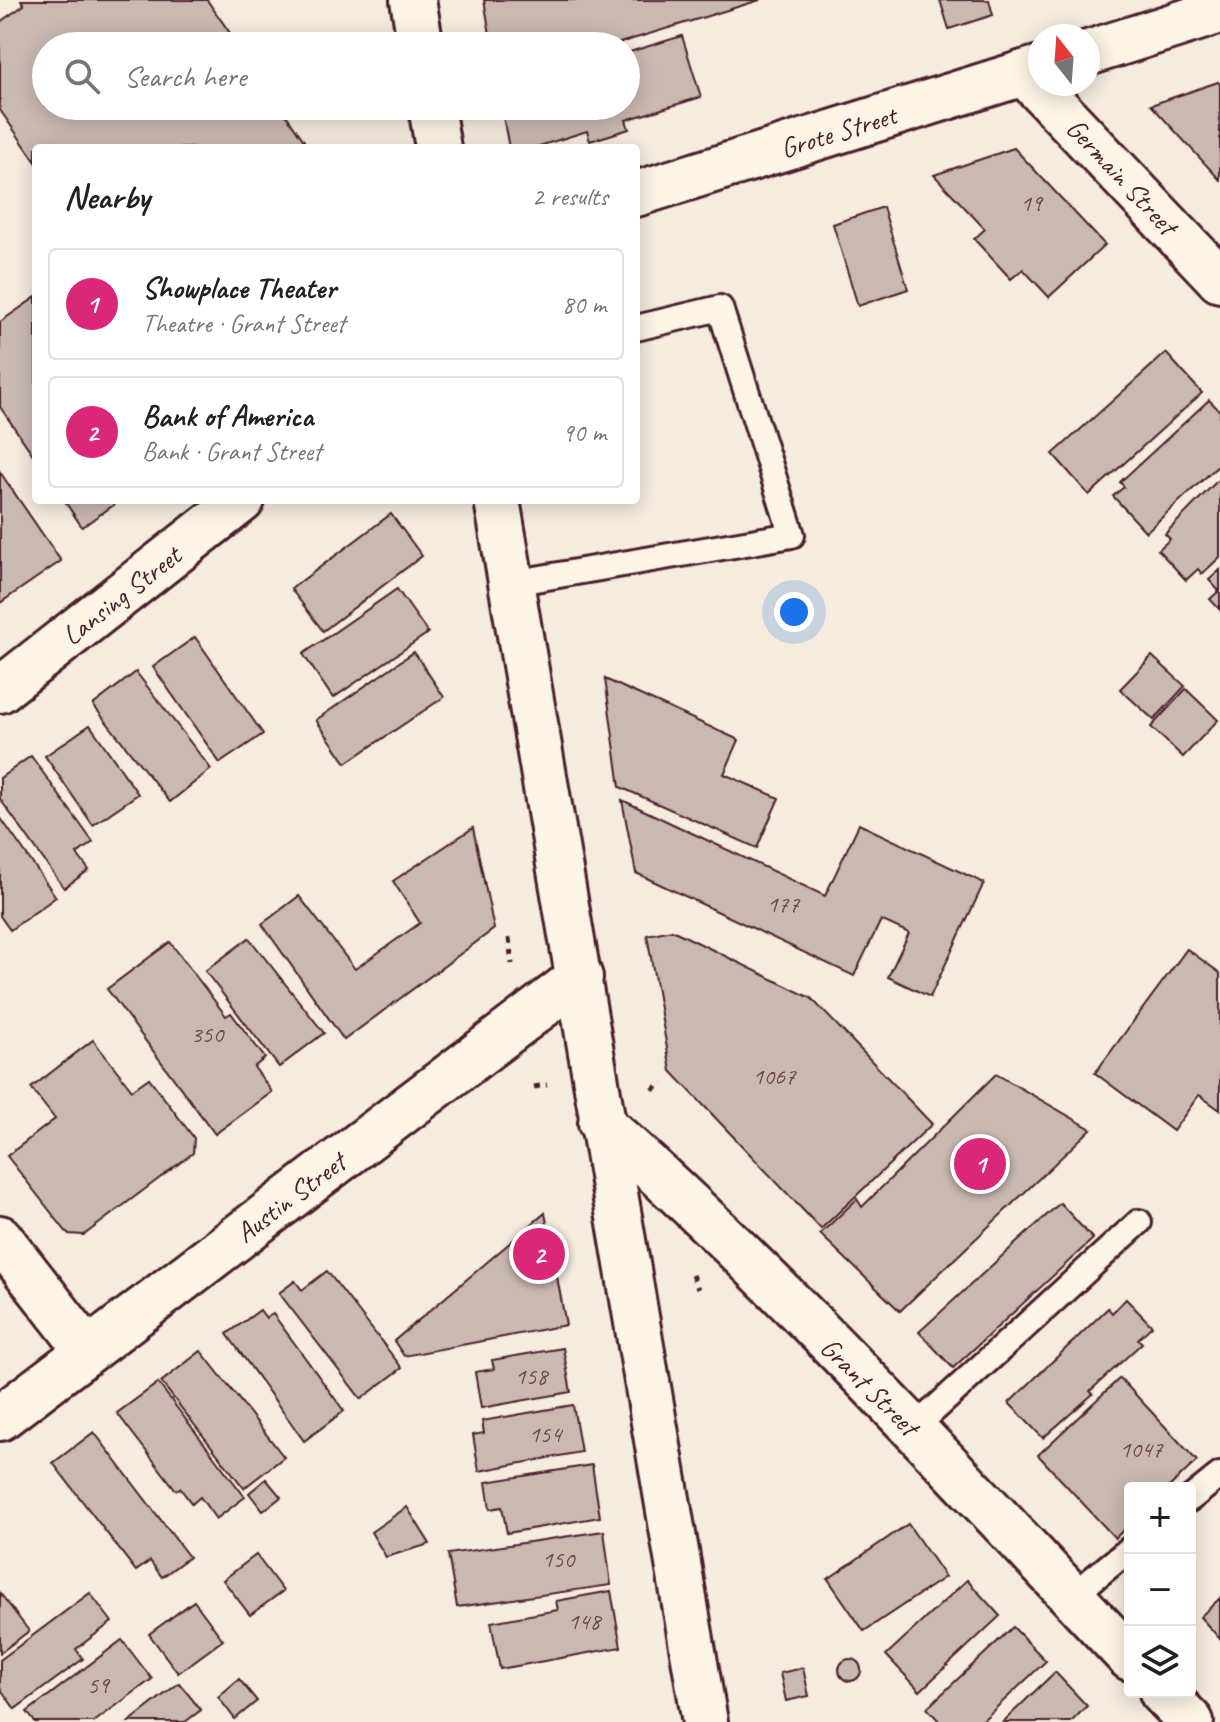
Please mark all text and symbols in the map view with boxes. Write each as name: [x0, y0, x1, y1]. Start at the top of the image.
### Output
north arrow: [1028, 24, 1100, 96]
search box: [32, 32, 640, 120]
icon: search: [60, 54, 104, 98]
text: Search here: [124, 57, 246, 95]
street label: Grote Street: [776, 97, 903, 166]
street label: Germain Street: [1059, 111, 1187, 245]
text: Nearby: [64, 175, 150, 218]
text: 2 results: [532, 180, 608, 213]
house number: 19: [1020, 188, 1044, 218]
text: Showplace Theater: [142, 269, 336, 307]
text: 1: [86, 288, 98, 321]
text: 80 m: [562, 288, 606, 321]
text: Theatre · Grant Street: [142, 307, 345, 340]
text: Bank of America: [142, 397, 313, 435]
text: 2: [86, 416, 98, 449]
text: 90 m: [562, 416, 606, 449]
text: Bank · Grant Street: [142, 435, 321, 468]
street label: Lansing Street: [55, 536, 190, 653]
your location: [774, 592, 814, 632]
house number: 177: [767, 889, 800, 919]
house number: 350: [191, 1019, 225, 1049]
house number: 1067: [752, 1061, 797, 1091]
pin: 1: [954, 1134, 1006, 1194]
street label: Austin Street: [228, 1143, 355, 1250]
pin: 2: [513, 1224, 565, 1284]
street label: Grant Street: [813, 1330, 929, 1446]
house number: 158: [515, 1361, 549, 1391]
house number: 154: [529, 1419, 563, 1449]
house number: 1047: [1119, 1434, 1164, 1464]
map controls: [1124, 1482, 1196, 1698]
button: +: [1124, 1482, 1196, 1554]
house number: 150: [542, 1544, 576, 1574]
button: −: [1124, 1554, 1196, 1626]
house number: 148: [568, 1606, 602, 1636]
button: layers: [1124, 1626, 1196, 1698]
house number: 59: [87, 1670, 111, 1700]

